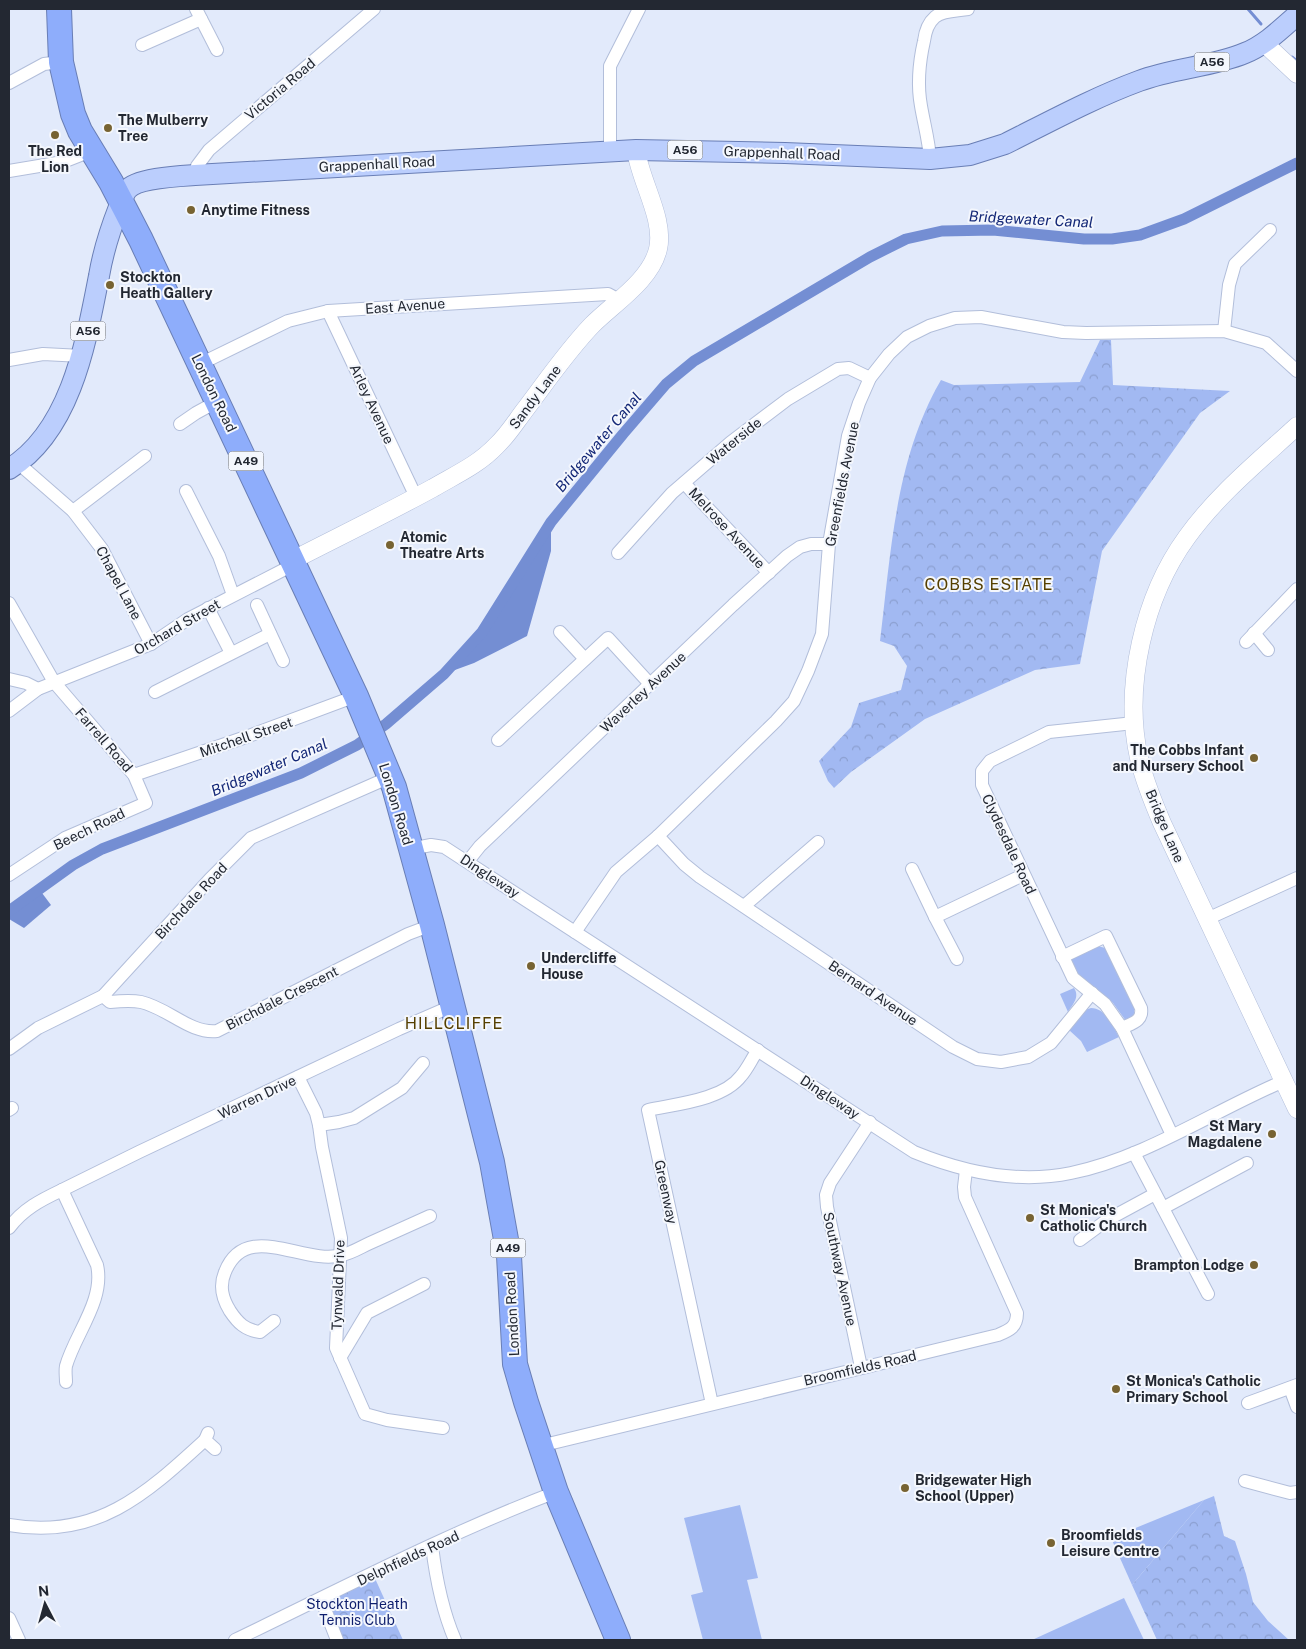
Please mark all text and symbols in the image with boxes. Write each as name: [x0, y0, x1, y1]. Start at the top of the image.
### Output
road number: A56: [1194, 52, 1230, 72]
street label: Victoria Road: [242, 55, 318, 123]
place label: The Mulberry Tree: [118, 112, 208, 144]
marker: The Mulberry Tree: [102, 122, 114, 134]
marker: The Red Lion: [49, 129, 61, 141]
road number: A56: [668, 140, 702, 160]
place label: The Red Lion: [28, 143, 82, 175]
street label: Grappenhall Road: [723, 143, 841, 163]
street label: Grappenhall Road: [318, 153, 436, 175]
place label: Anytime Fitness: [201, 202, 310, 218]
marker: Anytime Fitness: [185, 204, 197, 216]
water label: Bridgewater Canal: [968, 207, 1094, 231]
place label: Stockton Heath Gallery: [120, 269, 213, 301]
marker: Stockton Heath Gallery: [104, 279, 116, 291]
street label: East Avenue: [364, 295, 446, 317]
road number: A56: [70, 322, 106, 341]
street label: London Road: [188, 351, 240, 435]
street label: Arley Avenue: [347, 362, 397, 446]
street label: Sandy Lane: [506, 362, 564, 432]
water label: Bridgewater Canal: [551, 389, 645, 495]
street label: Waterside: [703, 414, 765, 468]
street label: Greenfields Avenue: [822, 420, 862, 548]
road number: A49: [228, 452, 264, 471]
street label: Melrose Avenue: [686, 484, 768, 572]
place label: Atomic Theatre Arts: [400, 529, 484, 561]
marker: Atomic Theatre Arts: [384, 539, 396, 551]
street label: Chapel Lane: [93, 544, 145, 623]
district label: COBBS ESTATE: [925, 575, 1053, 594]
street label: Orchard Street: [131, 596, 223, 658]
street label: Waverley Avenue: [597, 648, 689, 736]
street label: Farrell Road: [72, 705, 136, 775]
street label: Mitchell Street: [197, 714, 295, 760]
water label: Bridgewater Canal: [208, 735, 330, 799]
place label: The Cobbs Infant and Nursery School: [1112, 742, 1244, 774]
marker: The Cobbs Infant and Nursery School: [1248, 752, 1260, 764]
street label: London Road: [376, 761, 416, 847]
street label: Bridge Lane: [1142, 787, 1188, 865]
street label: Clydesdale Road: [979, 791, 1039, 897]
street label: Beech Road: [51, 805, 127, 853]
street label: Dingleway: [457, 851, 523, 901]
street label: Birchdale Road: [152, 860, 230, 942]
place label: Undercliffe House: [541, 950, 617, 982]
street label: Bernard Avenue: [825, 957, 921, 1029]
marker: Undercliffe House: [525, 960, 537, 972]
street label: Birchdale Crescent: [223, 963, 341, 1033]
district label: HILLCLIFFE: [405, 1014, 503, 1033]
street label: Warren Drive: [215, 1072, 299, 1122]
street label: Dingleway: [797, 1072, 863, 1122]
place label: St Mary Magdalene: [1188, 1118, 1262, 1150]
marker: St Mary Magdalene: [1266, 1128, 1278, 1140]
street label: Greenway: [651, 1159, 681, 1226]
place label: St Monica's Catholic Church: [1040, 1202, 1147, 1234]
street label: Southway Avenue: [820, 1211, 860, 1327]
marker: St Monica's Catholic Church: [1024, 1212, 1036, 1224]
road number: A49: [490, 1238, 526, 1258]
street label: Tynwald Drive: [328, 1239, 348, 1331]
place label: Brampton Lodge: [1134, 1257, 1244, 1273]
marker: Brampton Lodge: [1248, 1259, 1260, 1271]
street label: London Road: [502, 1271, 522, 1357]
street label: Broomfields Road: [802, 1347, 918, 1389]
place label: St Monica's Catholic Primary School: [1126, 1373, 1261, 1405]
marker: St Monica's Catholic Primary School: [1110, 1383, 1122, 1395]
place label: Bridgewater High School (Upper): [915, 1472, 1032, 1504]
marker: Bridgewater High School (Upper): [899, 1482, 911, 1494]
street label: Delphfields Road: [354, 1527, 462, 1589]
place label: Broomfields Leisure Centre: [1061, 1527, 1159, 1559]
marker: Broomfields Leisure Centre: [1045, 1537, 1057, 1549]
north arrow: [20, 1579, 70, 1629]
text: N: [37, 1583, 50, 1600]
park label: Stockton Heath Tennis Club: [306, 1596, 408, 1628]

